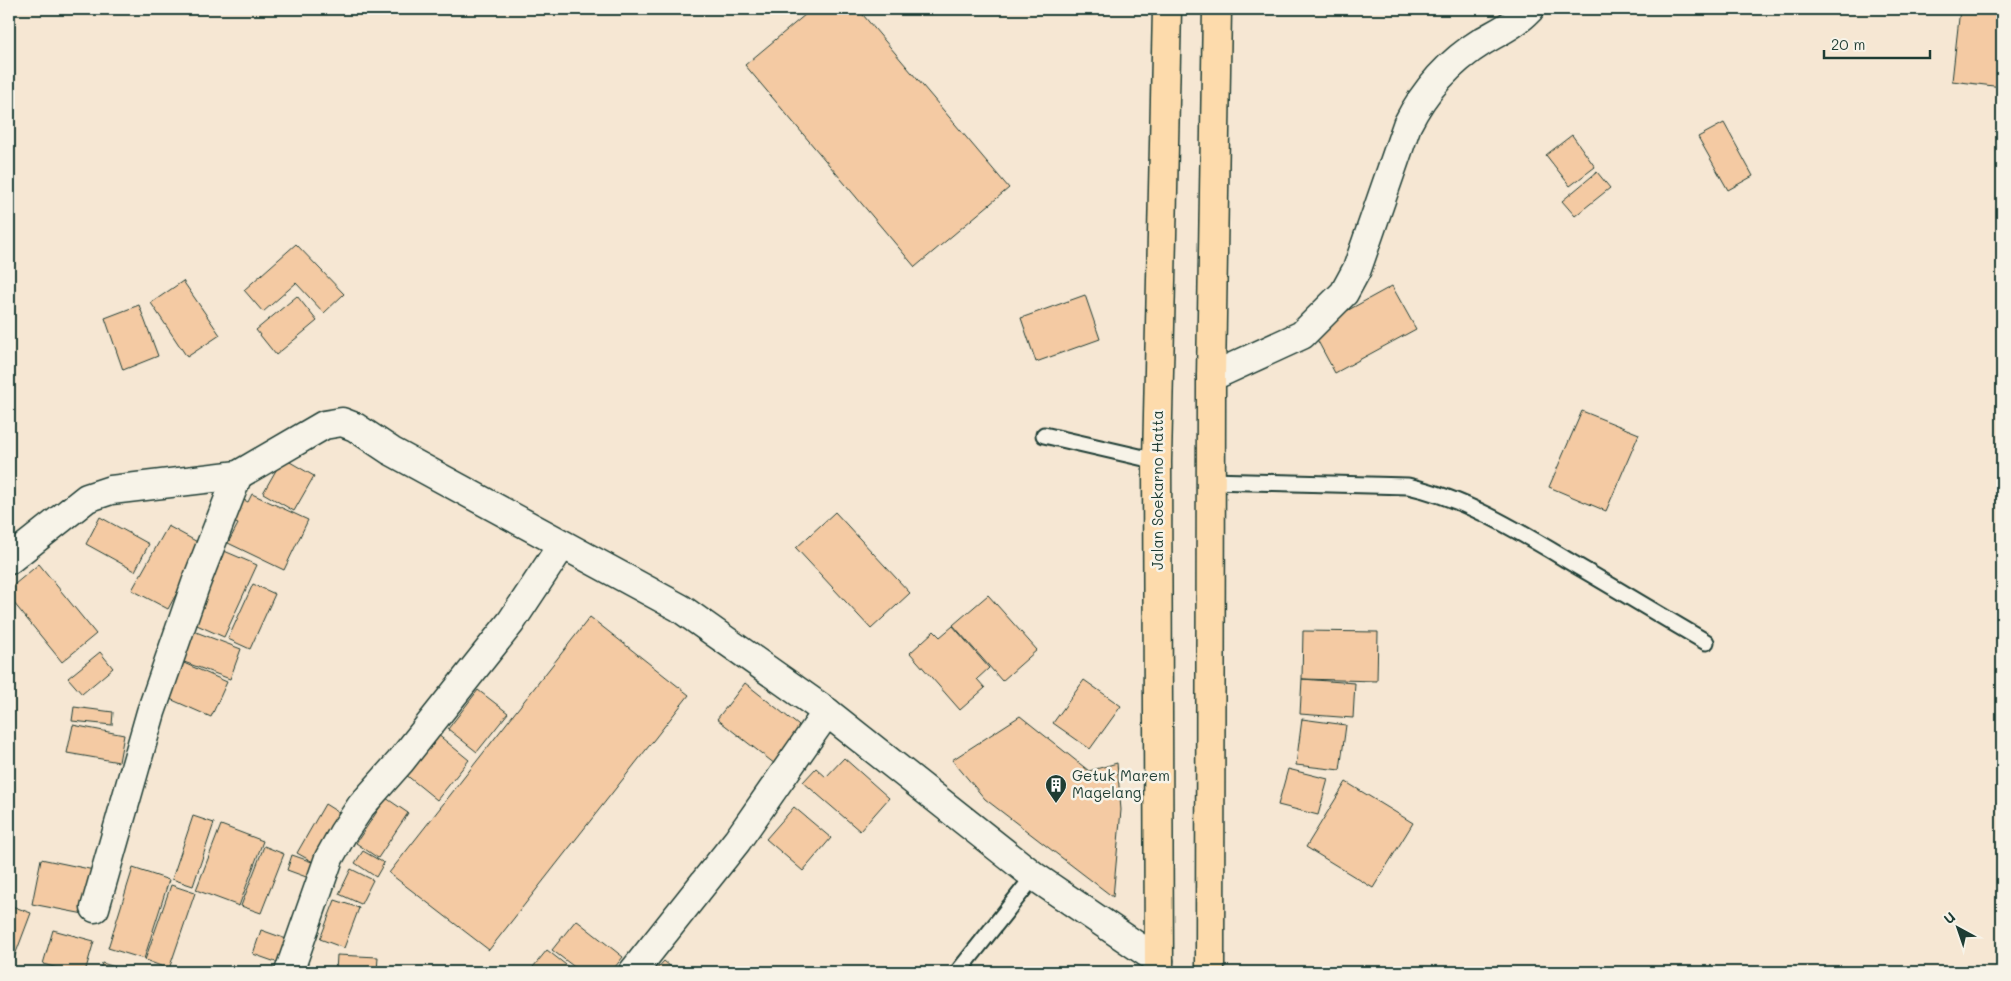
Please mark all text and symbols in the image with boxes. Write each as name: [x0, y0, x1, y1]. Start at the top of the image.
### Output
scale bar: [1824, 28, 1930, 60]
text: 20 m: [1831, 34, 1865, 54]
street label: Jalan Soekarno Hatta: [1147, 410, 1167, 570]
place label: Getuk Marem Magelang: [1072, 765, 1170, 802]
building icon: Getuk Marem Magelang: [1044, 773, 1068, 804]
north arrow: [1934, 904, 1984, 954]
text: U: [1939, 907, 1959, 928]

